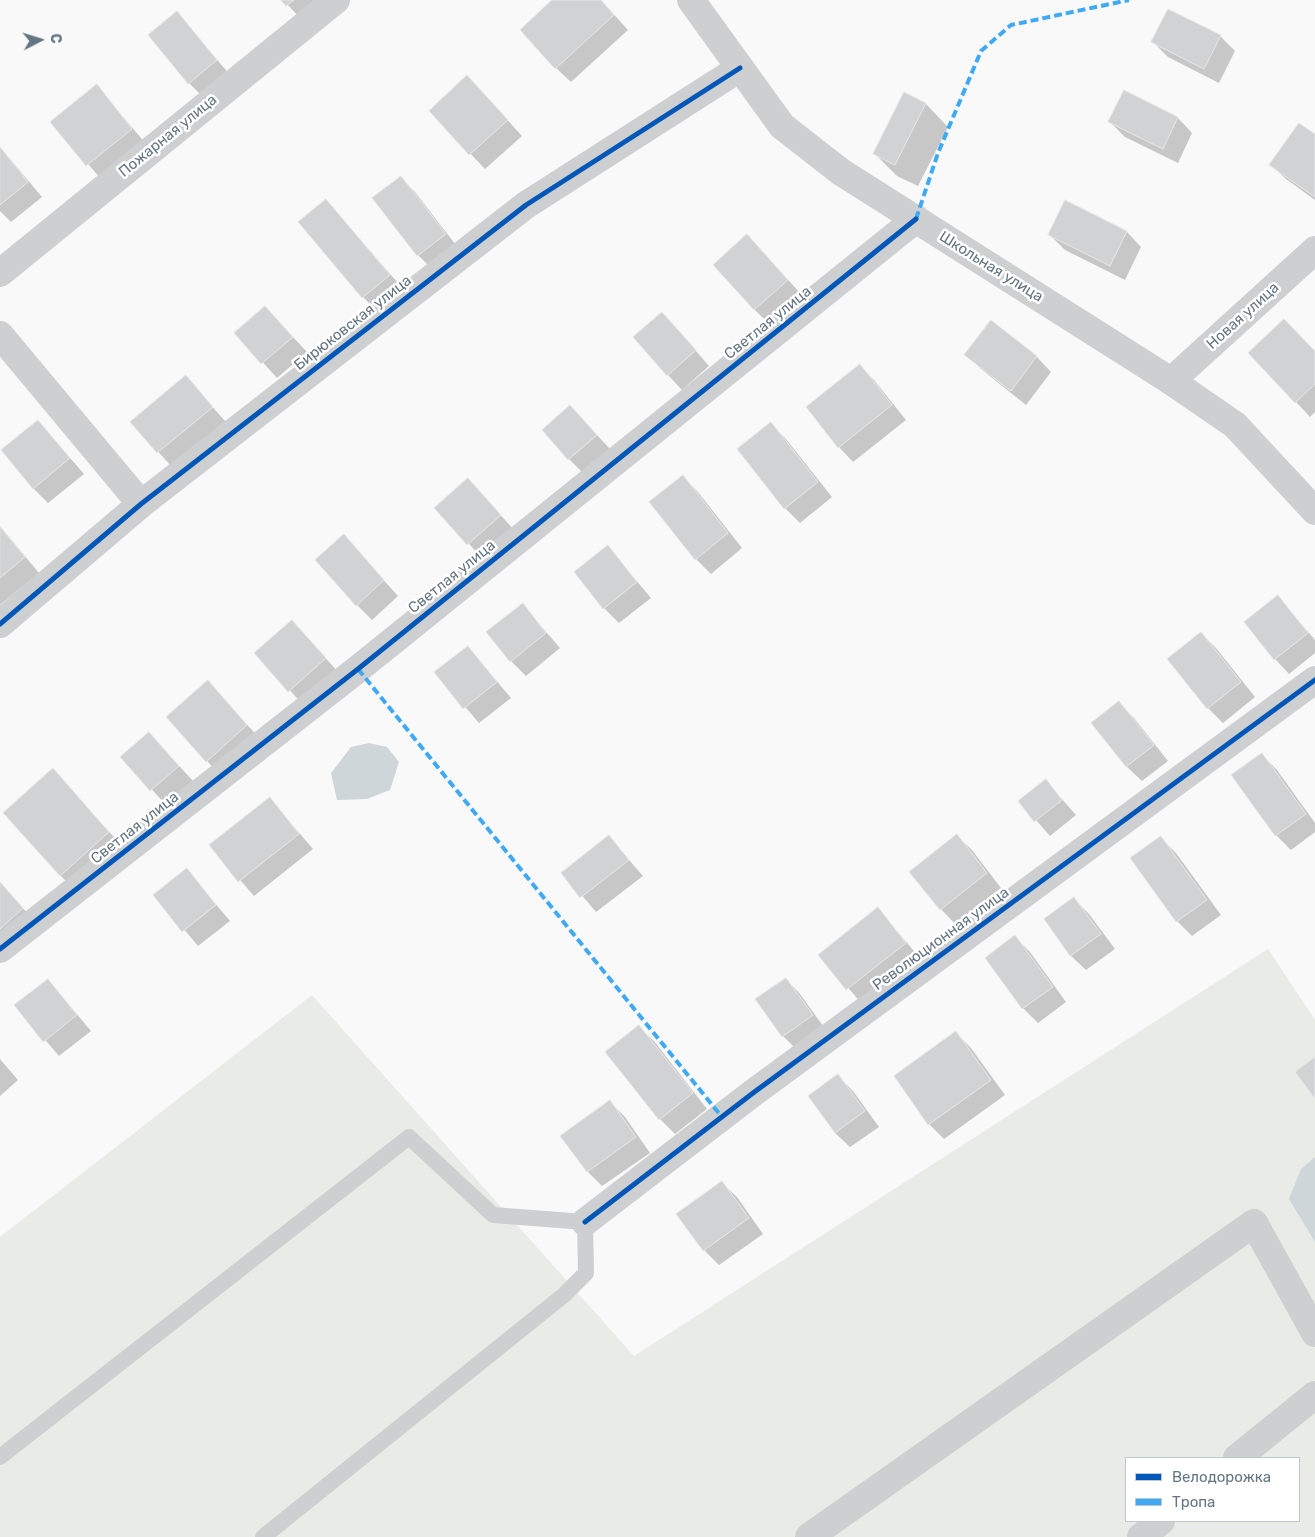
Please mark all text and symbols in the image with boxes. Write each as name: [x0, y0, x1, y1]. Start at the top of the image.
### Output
north arrow: [15, 15, 65, 65]
text: С: [47, 33, 64, 44]
street label: Пожарная улица: [115, 91, 221, 181]
street label: Школьная улица: [936, 228, 1046, 306]
street label: Бирюковская улица: [291, 272, 415, 374]
street label: Новая улица: [1203, 279, 1283, 353]
street label: Светлая улица: [721, 283, 815, 363]
street label: Светлая улица: [405, 537, 499, 617]
street label: Светлая улица: [88, 788, 182, 868]
street label: Революционная улица: [869, 883, 1013, 995]
legend: [1125, 1457, 1300, 1522]
text: Велодорожка: [1172, 1468, 1271, 1486]
text: Тропа: [1172, 1493, 1215, 1511]

